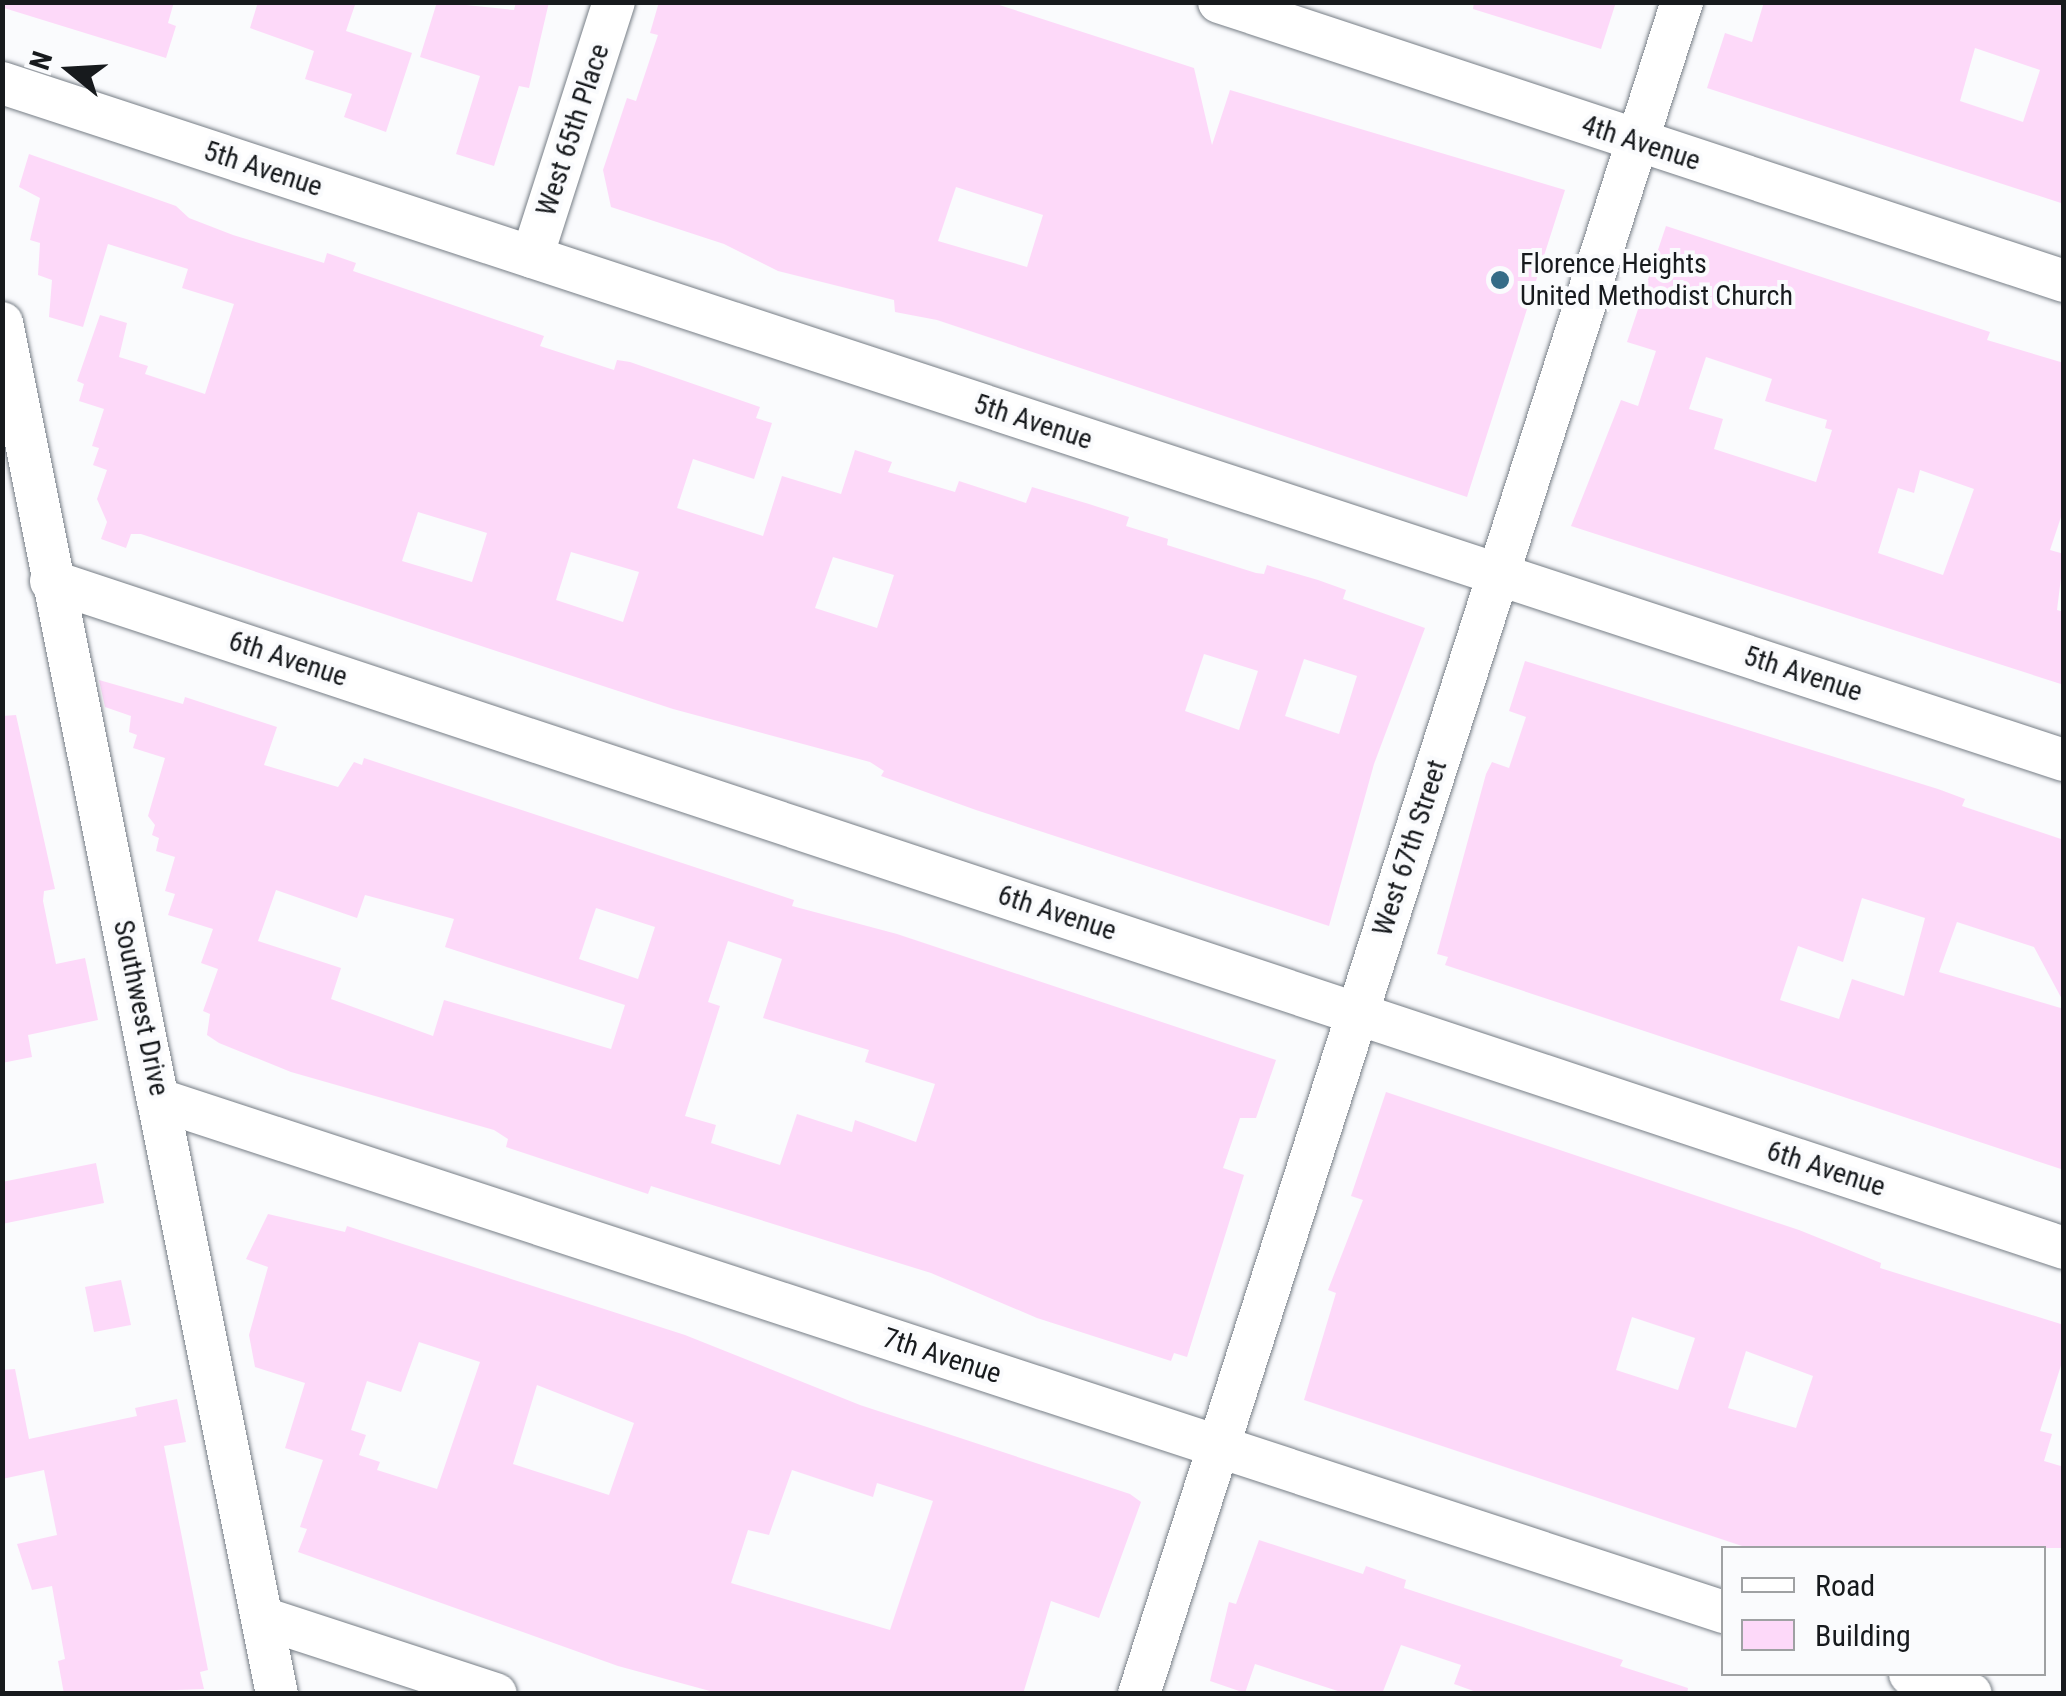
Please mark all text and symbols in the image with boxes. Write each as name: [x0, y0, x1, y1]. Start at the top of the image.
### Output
north arrow: [20, 20, 120, 120]
street label: West 65th Place: [529, 40, 617, 220]
text: N: [23, 47, 59, 74]
street label: 4th Avenue: [1577, 108, 1705, 178]
street label: 5th Avenue: [199, 134, 327, 204]
place label: Florence Heights United Methodist Church: [1520, 247, 1793, 313]
marker: Florence Heights United Methodist Church: [1489, 269, 1511, 291]
street label: 5th Avenue: [969, 387, 1097, 457]
street label: 6th Avenue: [224, 624, 352, 694]
street label: 5th Avenue: [1739, 639, 1867, 709]
street label: West 67th Street: [1366, 756, 1454, 940]
street label: 6th Avenue: [993, 878, 1121, 948]
street label: Southwest Drive: [106, 917, 176, 1099]
street label: 6th Avenue: [1762, 1134, 1890, 1204]
street label: 7th Avenue: [878, 1321, 1006, 1391]
legend: [1721, 1546, 2046, 1676]
text: Road: [1815, 1568, 1875, 1603]
text: Building: [1815, 1618, 1911, 1653]

